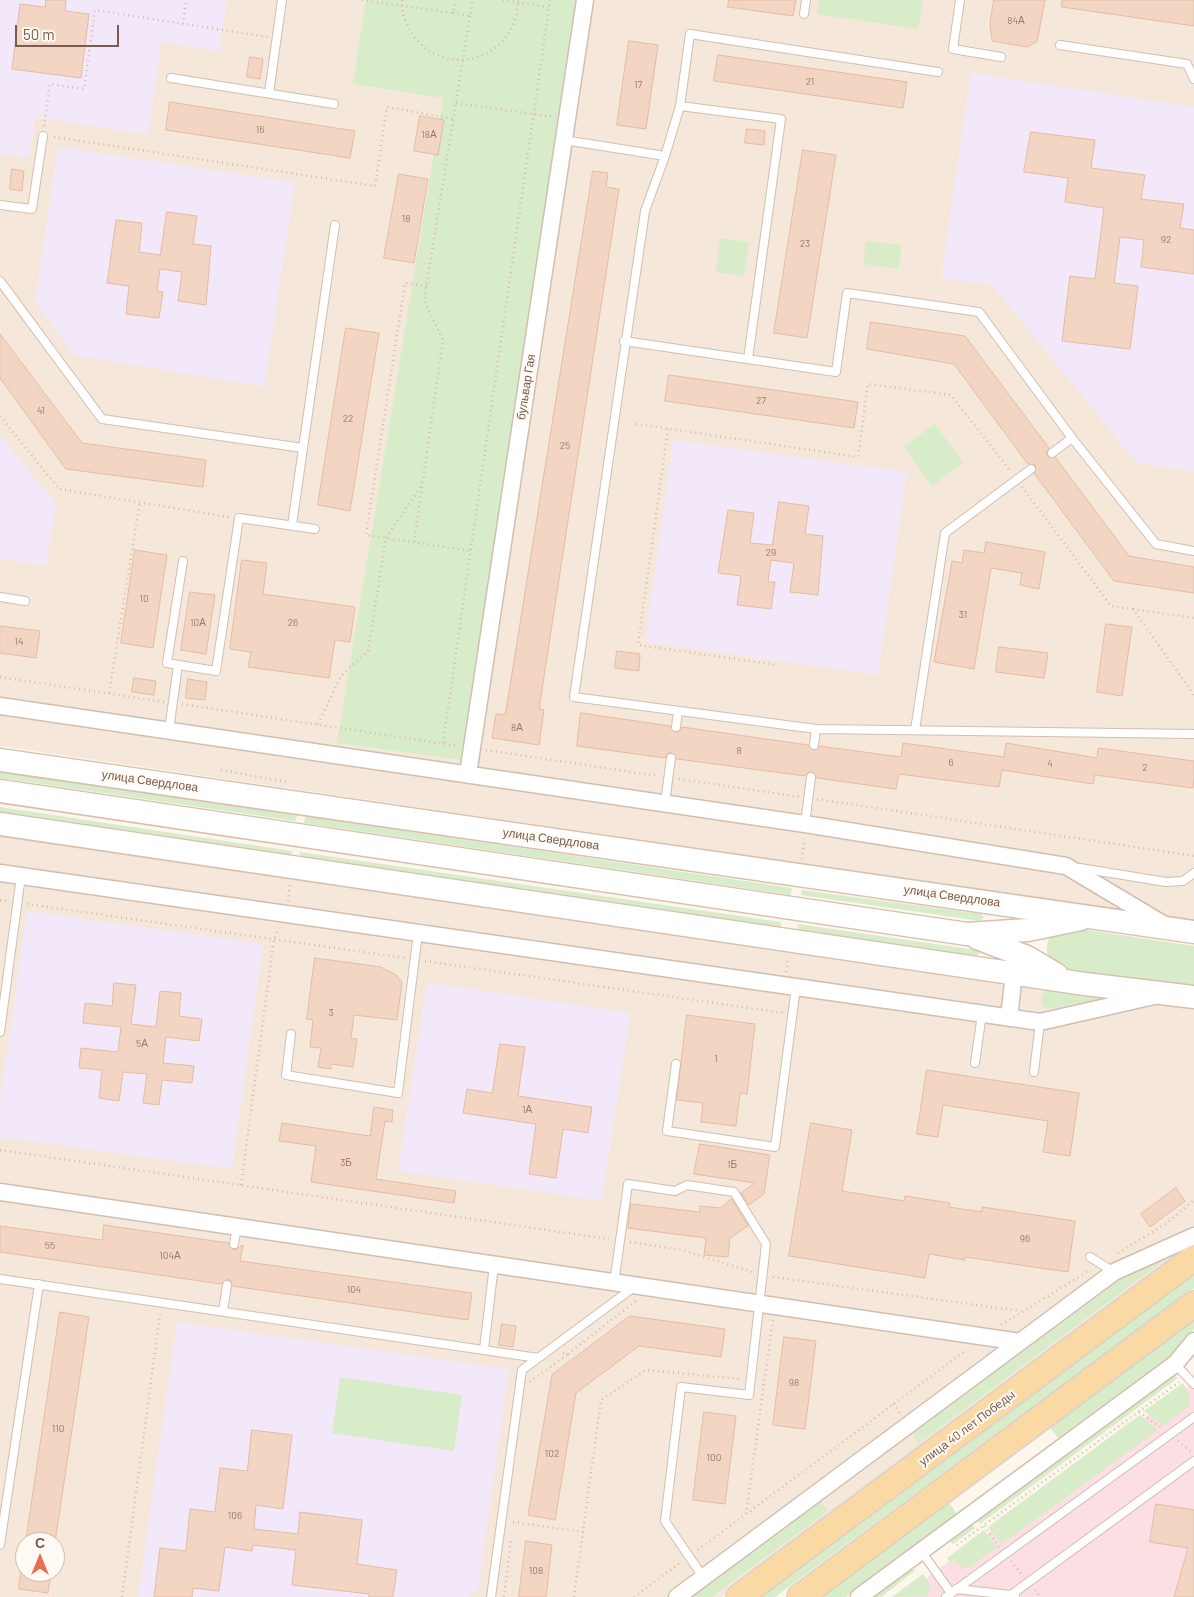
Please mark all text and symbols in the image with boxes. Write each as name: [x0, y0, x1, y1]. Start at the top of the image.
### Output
scale bar: [18, 15, 121, 47]
house number: 84А: [1007, 15, 1025, 27]
text: 50 m: [23, 25, 55, 43]
house number: 21: [806, 76, 814, 88]
house number: 17: [634, 79, 642, 91]
house number: 16: [256, 124, 264, 136]
house number: 18А: [421, 129, 437, 141]
house number: 18: [402, 213, 410, 225]
house number: 92: [1161, 234, 1171, 246]
house number: 23: [800, 238, 810, 250]
street label: бульвар Гая: [514, 353, 538, 421]
house number: 27: [756, 395, 766, 407]
house number: 41: [37, 405, 45, 417]
house number: 22: [343, 413, 353, 425]
house number: 25: [560, 440, 570, 452]
house number: 29: [766, 547, 776, 559]
house number: 10: [139, 593, 149, 605]
house number: 31: [959, 609, 967, 621]
house number: 10А: [190, 617, 206, 629]
house number: 26: [288, 617, 298, 629]
house number: 14: [14, 636, 24, 648]
house number: 8А: [511, 722, 523, 734]
house number: 8: [736, 745, 742, 757]
house number: 6: [948, 757, 954, 769]
house number: 4: [1047, 758, 1053, 770]
house number: 2: [1142, 762, 1148, 774]
street label: улица Свердлова: [101, 767, 199, 795]
street label: улица Свердлова: [502, 825, 600, 853]
street label: улица Свердлова: [903, 882, 1001, 910]
house number: 3: [328, 1007, 334, 1019]
house number: 5А: [136, 1038, 148, 1050]
house number: 1: [714, 1053, 718, 1065]
house number: 1А: [522, 1104, 532, 1116]
house number: 3Б: [340, 1157, 352, 1169]
house number: 1Б: [727, 1159, 737, 1171]
house number: 96: [1020, 1233, 1030, 1245]
house number: 55: [45, 1240, 55, 1252]
house number: 104А: [159, 1250, 181, 1262]
house number: 104: [347, 1284, 361, 1296]
house number: 98: [789, 1377, 799, 1389]
street label: улица 40 лет Победы: [916, 1387, 1018, 1469]
house number: 110: [52, 1423, 64, 1435]
house number: 102: [545, 1448, 559, 1460]
house number: 100: [707, 1452, 721, 1464]
house number: 106: [228, 1510, 242, 1522]
north arrow: [15, 1532, 65, 1582]
text: С: [35, 1534, 45, 1551]
house number: 108: [529, 1565, 543, 1577]

